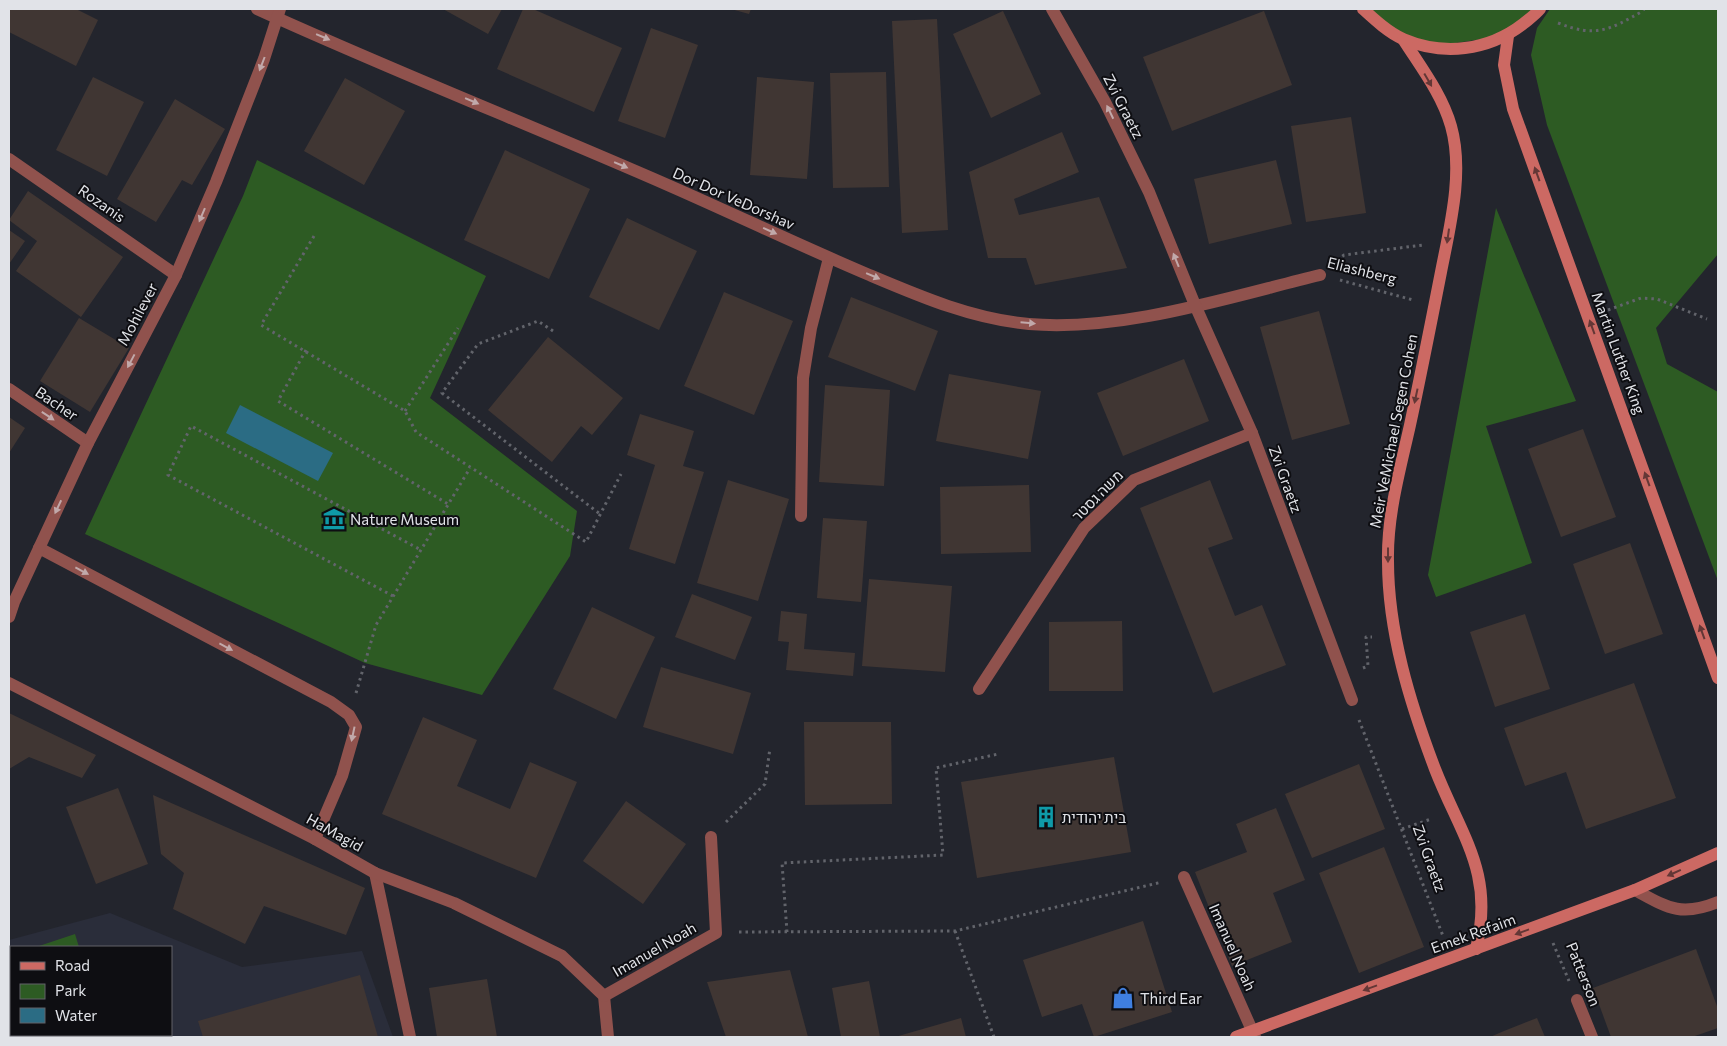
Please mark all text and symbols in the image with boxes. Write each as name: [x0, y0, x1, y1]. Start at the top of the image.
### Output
one-way arrow: [316, 33, 330, 41]
one-way arrow: [258, 57, 266, 72]
street label: Zvi Graetz: [1100, 71, 1148, 141]
one-way arrow: [1424, 73, 1433, 87]
one-way arrow: [465, 98, 479, 106]
one-way arrow: [1105, 105, 1113, 119]
one-way arrow: [614, 162, 628, 170]
street label: Dor Dor VeDorshav: [670, 163, 798, 233]
one-way arrow: [1533, 166, 1540, 181]
street label: Rozanis: [75, 180, 129, 226]
one-way arrow: [197, 208, 205, 222]
one-way arrow: [763, 228, 777, 236]
one-way arrow: [1444, 229, 1452, 245]
one-way arrow: [1172, 253, 1180, 267]
street label: Eliashberg: [1325, 253, 1399, 287]
one-way arrow: [866, 273, 881, 281]
street label: Mohilever: [113, 279, 161, 349]
street label: Martin Luther King: [1589, 289, 1649, 417]
one-way arrow: [1588, 319, 1595, 334]
one-way arrow: [1020, 320, 1036, 328]
street label: Meir VeMichael Segen Cohen: [1365, 332, 1421, 530]
one-way arrow: [127, 354, 135, 369]
street label: Bacher: [32, 382, 82, 424]
one-way arrow: [1412, 388, 1420, 403]
one-way arrow: [41, 411, 55, 421]
street label: Zvi Graetz: [1266, 443, 1306, 515]
street label: משה גסטר: [1068, 466, 1126, 524]
one-way arrow: [1643, 472, 1650, 487]
one-way arrow: [54, 500, 62, 514]
museum icon: Nature Museum: [321, 506, 347, 532]
place label: Nature Museum: [350, 510, 459, 528]
one-way arrow: [1384, 548, 1392, 564]
one-way arrow: [75, 567, 89, 575]
one-way arrow: [1698, 625, 1705, 640]
one-way arrow: [219, 643, 233, 651]
one-way arrow: [349, 727, 357, 743]
building icon: בית יהודית: [1033, 804, 1059, 830]
place label: בית יהודית: [1062, 808, 1126, 826]
street label: HaMagid: [304, 809, 366, 855]
street label: Zvi Graetz: [1410, 822, 1450, 894]
one-way arrow: [1667, 869, 1681, 877]
street label: Imanuel Noah: [1206, 901, 1260, 993]
street label: Emek Refaim: [1428, 909, 1518, 957]
street label: Imanuel Noah: [609, 918, 699, 980]
one-way arrow: [1514, 928, 1529, 936]
street label: Patterson: [1563, 939, 1605, 1009]
legend: [10, 946, 172, 1036]
text: Road: [55, 956, 90, 974]
text: Park: [55, 981, 86, 999]
shop icon: Third Ear: [1110, 985, 1136, 1011]
one-way arrow: [1362, 985, 1377, 992]
place label: Third Ear: [1140, 989, 1202, 1007]
text: Water: [55, 1006, 97, 1024]

